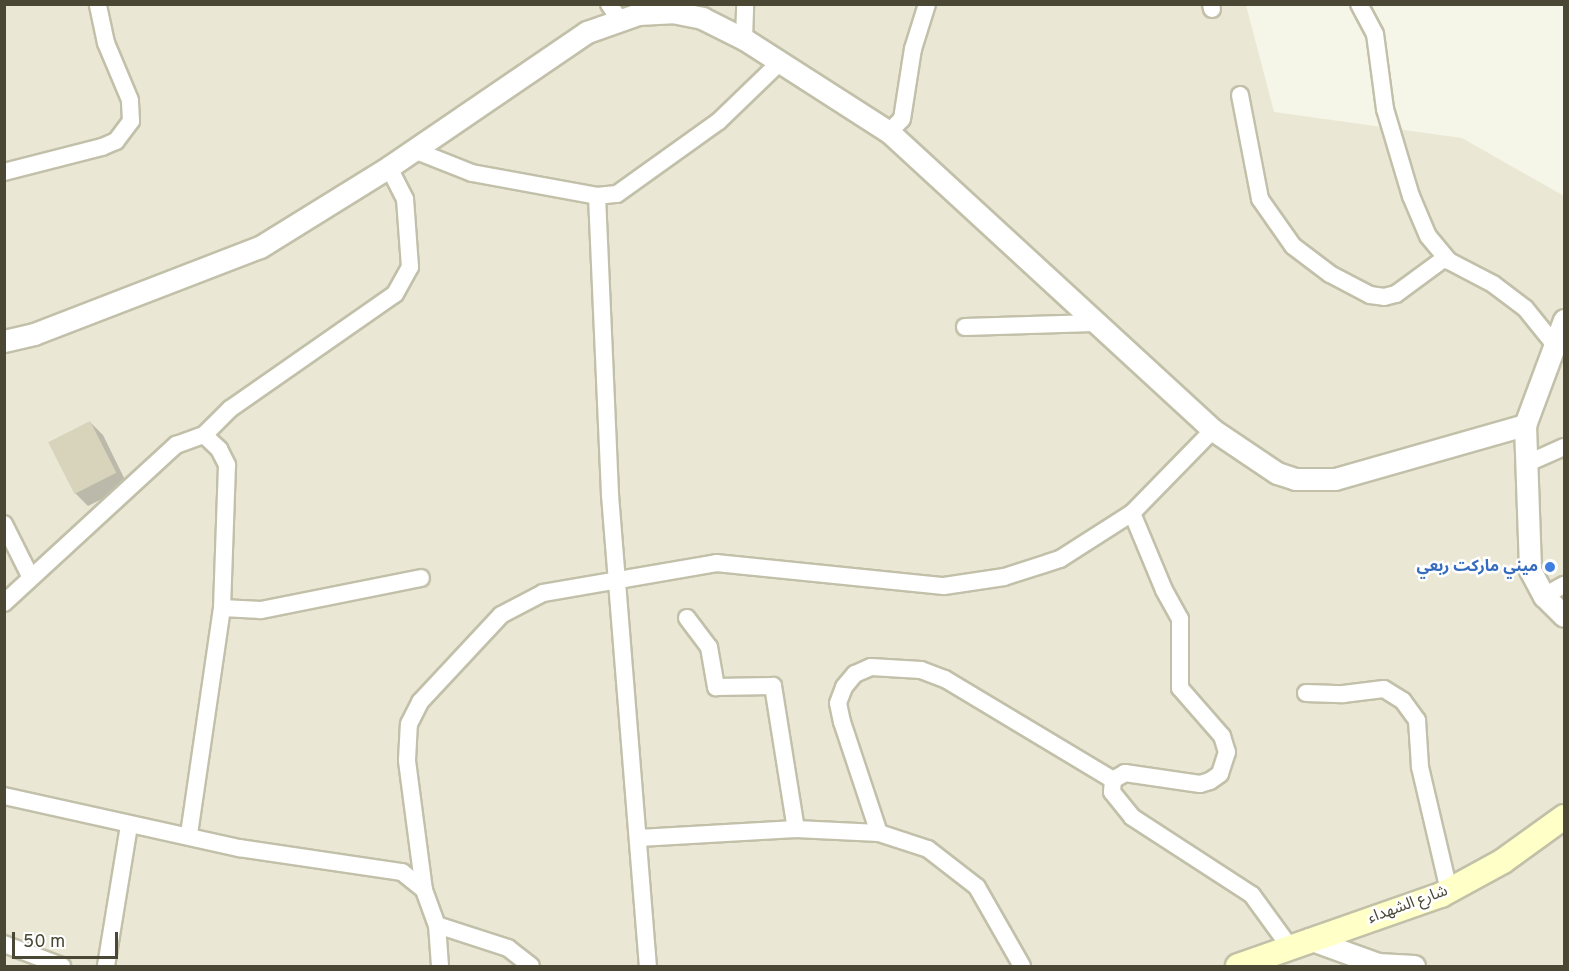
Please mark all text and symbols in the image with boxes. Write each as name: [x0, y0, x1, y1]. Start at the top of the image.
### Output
place label: ميني ماركت ربعي: [1417, 557, 1538, 577]
marker: ميني ماركت ربعي: [1543, 560, 1557, 574]
street label: شارع الشهداء: [1365, 882, 1451, 928]
scale bar: [15, 920, 122, 958]
text: 50 m: [23, 931, 65, 954]

